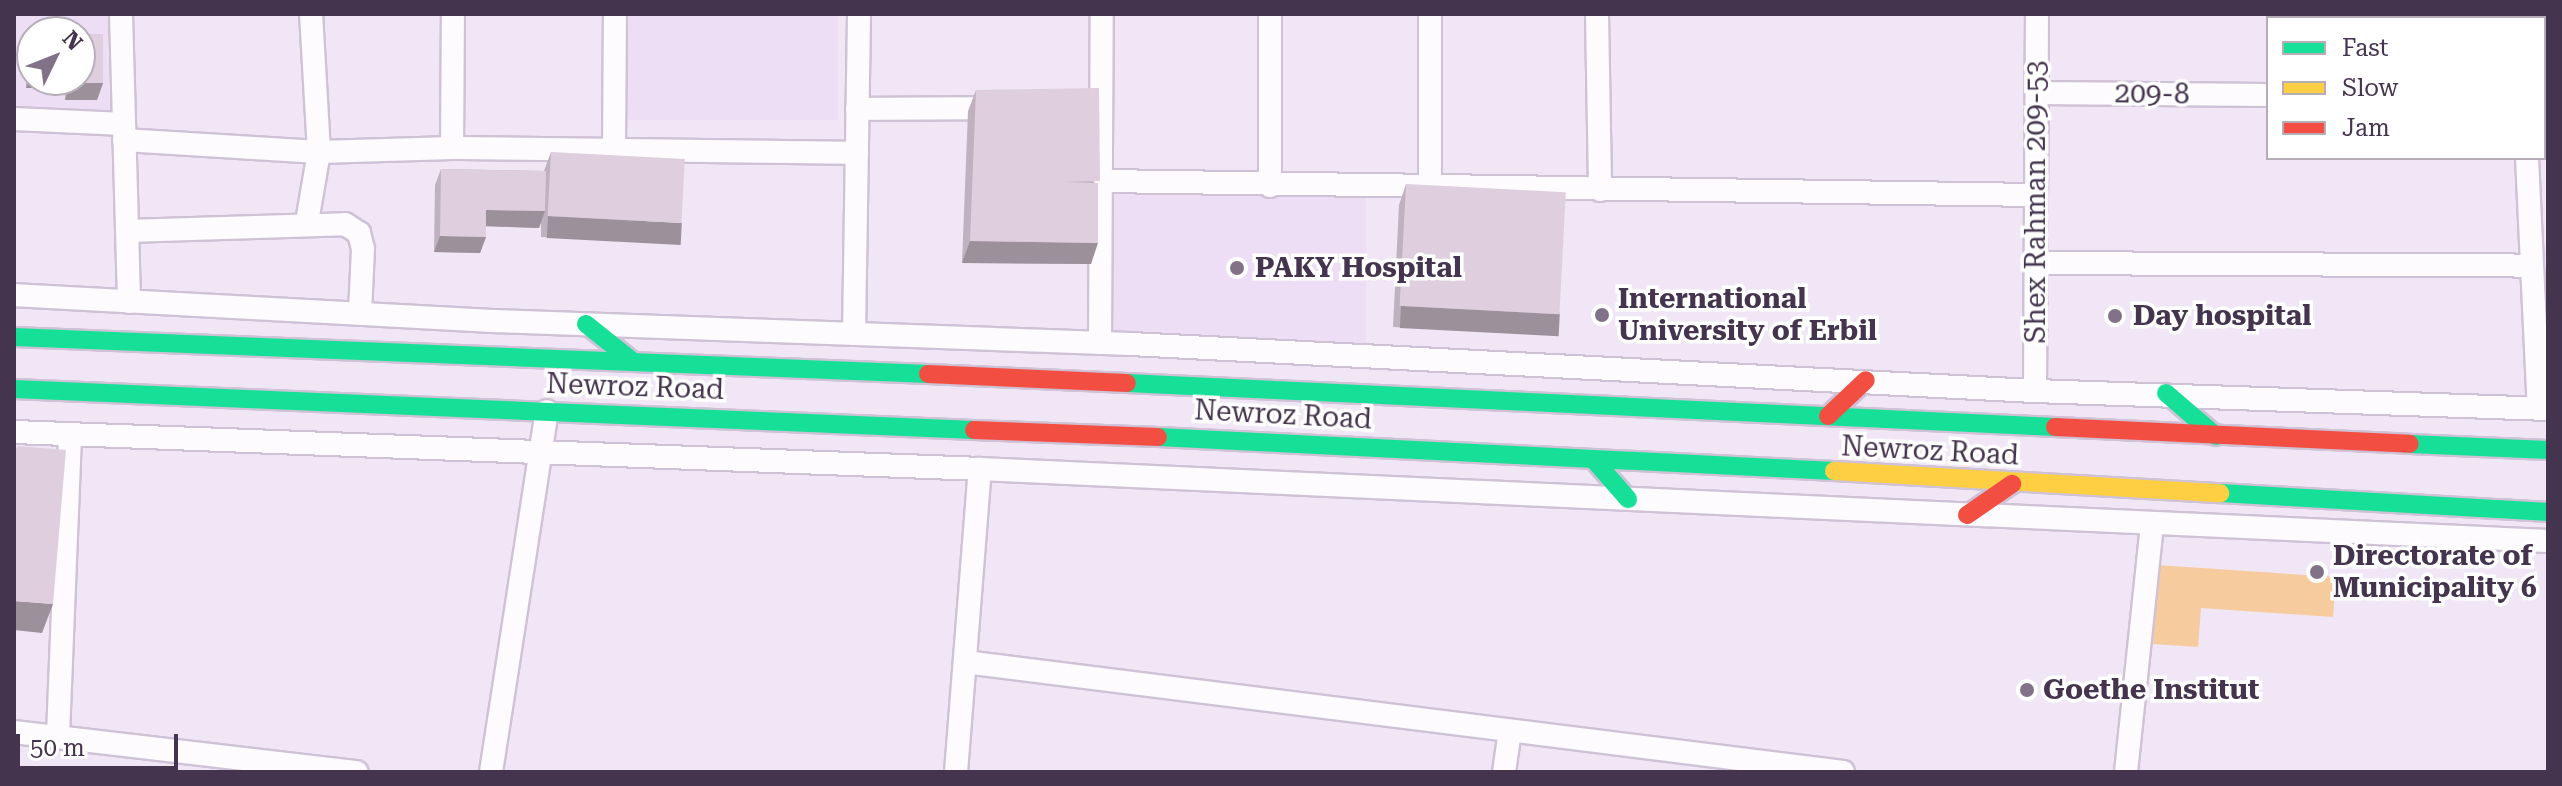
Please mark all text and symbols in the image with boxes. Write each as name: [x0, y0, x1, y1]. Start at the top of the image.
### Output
north arrow: [16, 16, 96, 96]
legend: [2266, 16, 2546, 160]
text: N: [58, 26, 87, 55]
text: Fast: [2342, 34, 2389, 62]
street label: Shex Rahman 209-53: [2019, 61, 2053, 343]
text: Slow: [2342, 74, 2398, 102]
street label: 209-8: [2114, 77, 2190, 111]
text: Jam: [2342, 114, 2390, 142]
place label: PAKY Hospital: [1255, 251, 1462, 285]
marker: PAKY Hospital: [1226, 257, 1248, 279]
place label: International University of Erbil: [1618, 282, 1877, 348]
place label: Day hospital: [2133, 299, 2311, 333]
marker: Day hospital: [2104, 305, 2126, 327]
marker: International University of Erbil: [1593, 306, 1611, 324]
street label: Newroz Road: [546, 367, 724, 407]
street label: Newroz Road: [1193, 394, 1373, 436]
street label: Newroz Road: [1840, 430, 2020, 472]
place label: Directorate of Municipality 6: [2333, 539, 2537, 605]
marker: Directorate of Municipality 6: [2308, 563, 2326, 581]
place label: Goethe Institut: [2043, 673, 2259, 707]
marker: Goethe Institut: [2018, 681, 2036, 699]
scale bar: [20, 718, 182, 768]
text: 50 m: [30, 734, 85, 762]

